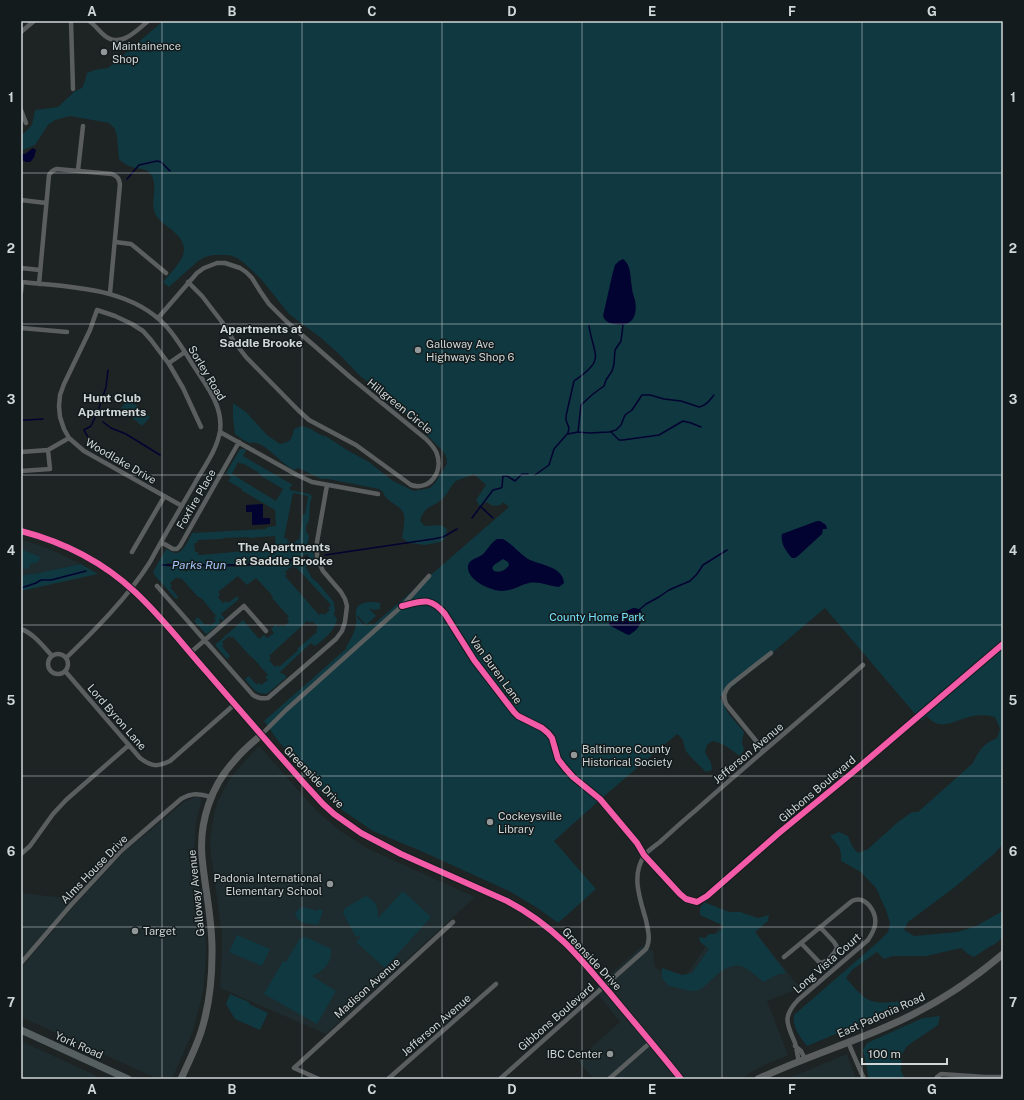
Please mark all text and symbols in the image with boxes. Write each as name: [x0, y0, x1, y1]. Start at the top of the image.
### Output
text: A: [87, 4, 97, 19]
text: B: [228, 4, 237, 19]
text: C: [367, 4, 377, 19]
text: D: [507, 4, 517, 19]
text: E: [648, 4, 656, 19]
text: F: [788, 4, 796, 19]
text: G: [927, 4, 937, 19]
place label: Maintainence Shop: [112, 40, 181, 65]
marker: Maintainence Shop: [99, 47, 109, 57]
text: 1: [8, 90, 14, 105]
text: 1: [1010, 90, 1016, 105]
text: 2: [7, 241, 15, 256]
text: 2: [1009, 241, 1017, 256]
district label: Apartments at Saddle Brooke: [219, 322, 303, 350]
place label: Galloway Ave Highways Shop 6: [426, 338, 515, 363]
street label: Sorley Road: [186, 343, 228, 403]
marker: Galloway Ave Highways Shop 6: [413, 345, 423, 355]
street label: Hillgreen Circle: [365, 376, 435, 436]
district label: Hunt Club Apartments: [78, 391, 146, 419]
text: 3: [7, 392, 16, 407]
text: 3: [1009, 392, 1018, 407]
street label: Woodlake Drive: [84, 436, 158, 486]
street label: Foxfire Place: [174, 467, 218, 531]
district label: The Apartments at Saddle Brooke: [235, 540, 333, 568]
text: 4: [7, 543, 16, 558]
text: 4: [1009, 543, 1018, 558]
water label: Parks Run: [172, 558, 227, 572]
park label: County Home Park: [549, 611, 645, 623]
street label: Van Buren Lane: [468, 634, 524, 706]
street label: Lord Byron Lane: [85, 682, 149, 752]
text: 5: [7, 693, 16, 708]
text: 5: [1009, 693, 1018, 708]
street label: Jefferson Avenue: [711, 720, 785, 786]
place label: Baltimore County Historical Society: [582, 743, 672, 768]
street label: Greenside Drive: [282, 744, 346, 810]
marker: Baltimore County Historical Society: [569, 750, 579, 760]
street label: Gibbons Boulevard: [776, 753, 858, 825]
place label: Cockeysville Library: [498, 810, 562, 835]
marker: Cockeysville Library: [485, 817, 495, 827]
street label: Alms House Drive: [58, 832, 130, 906]
text: 6: [7, 844, 16, 859]
text: 6: [1009, 844, 1018, 859]
street label: Galloway Avenue: [185, 849, 207, 937]
place label: Padonia International Elementary School: [213, 872, 322, 897]
marker: Padonia International Elementary School: [325, 879, 335, 889]
place label: Target: [143, 925, 176, 937]
street label: Greenside Drive: [560, 925, 624, 993]
marker: Target: [130, 926, 140, 936]
street label: Long Vista Court: [791, 931, 863, 995]
street label: Madison Avenue: [332, 956, 402, 1020]
street label: Gibbons Boulevard: [516, 981, 596, 1053]
street label: East Padonia Road: [835, 990, 927, 1040]
street label: Jefferson Avenue: [399, 992, 473, 1058]
text: 7: [7, 995, 15, 1010]
text: 7: [1009, 995, 1017, 1010]
street label: York Road: [53, 1029, 105, 1061]
scale bar: [862, 1040, 947, 1066]
text: 100 m: [868, 1047, 901, 1061]
place label: IBC Center: [547, 1048, 602, 1060]
marker: IBC Center: [605, 1049, 615, 1059]
text: A: [87, 1082, 97, 1097]
text: B: [228, 1082, 237, 1097]
text: C: [367, 1082, 377, 1097]
text: D: [507, 1082, 517, 1097]
text: E: [648, 1082, 656, 1097]
text: F: [788, 1082, 796, 1097]
text: G: [927, 1082, 937, 1097]

